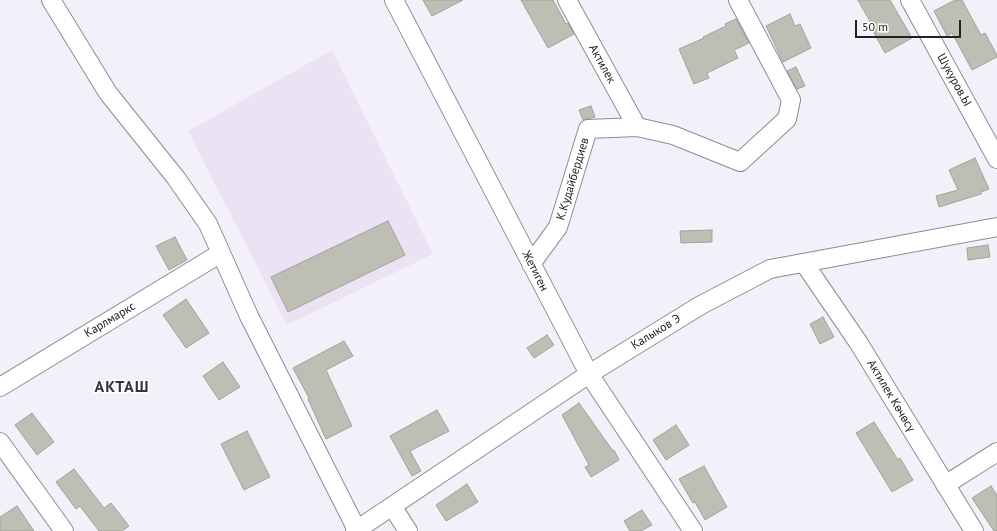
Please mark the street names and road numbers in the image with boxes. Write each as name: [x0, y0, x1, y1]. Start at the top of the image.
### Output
street label: Актилек: [586, 42, 618, 86]
street label: Шукуров.Ы: [934, 51, 974, 109]
street label: К.Кудайбердиев: [554, 136, 592, 222]
street label: Жетиген: [519, 248, 551, 294]
street label: Карлмаркс: [82, 299, 138, 341]
street label: Калыков Э: [629, 311, 683, 353]
street label: Актилек Көчөсү: [864, 357, 918, 435]

